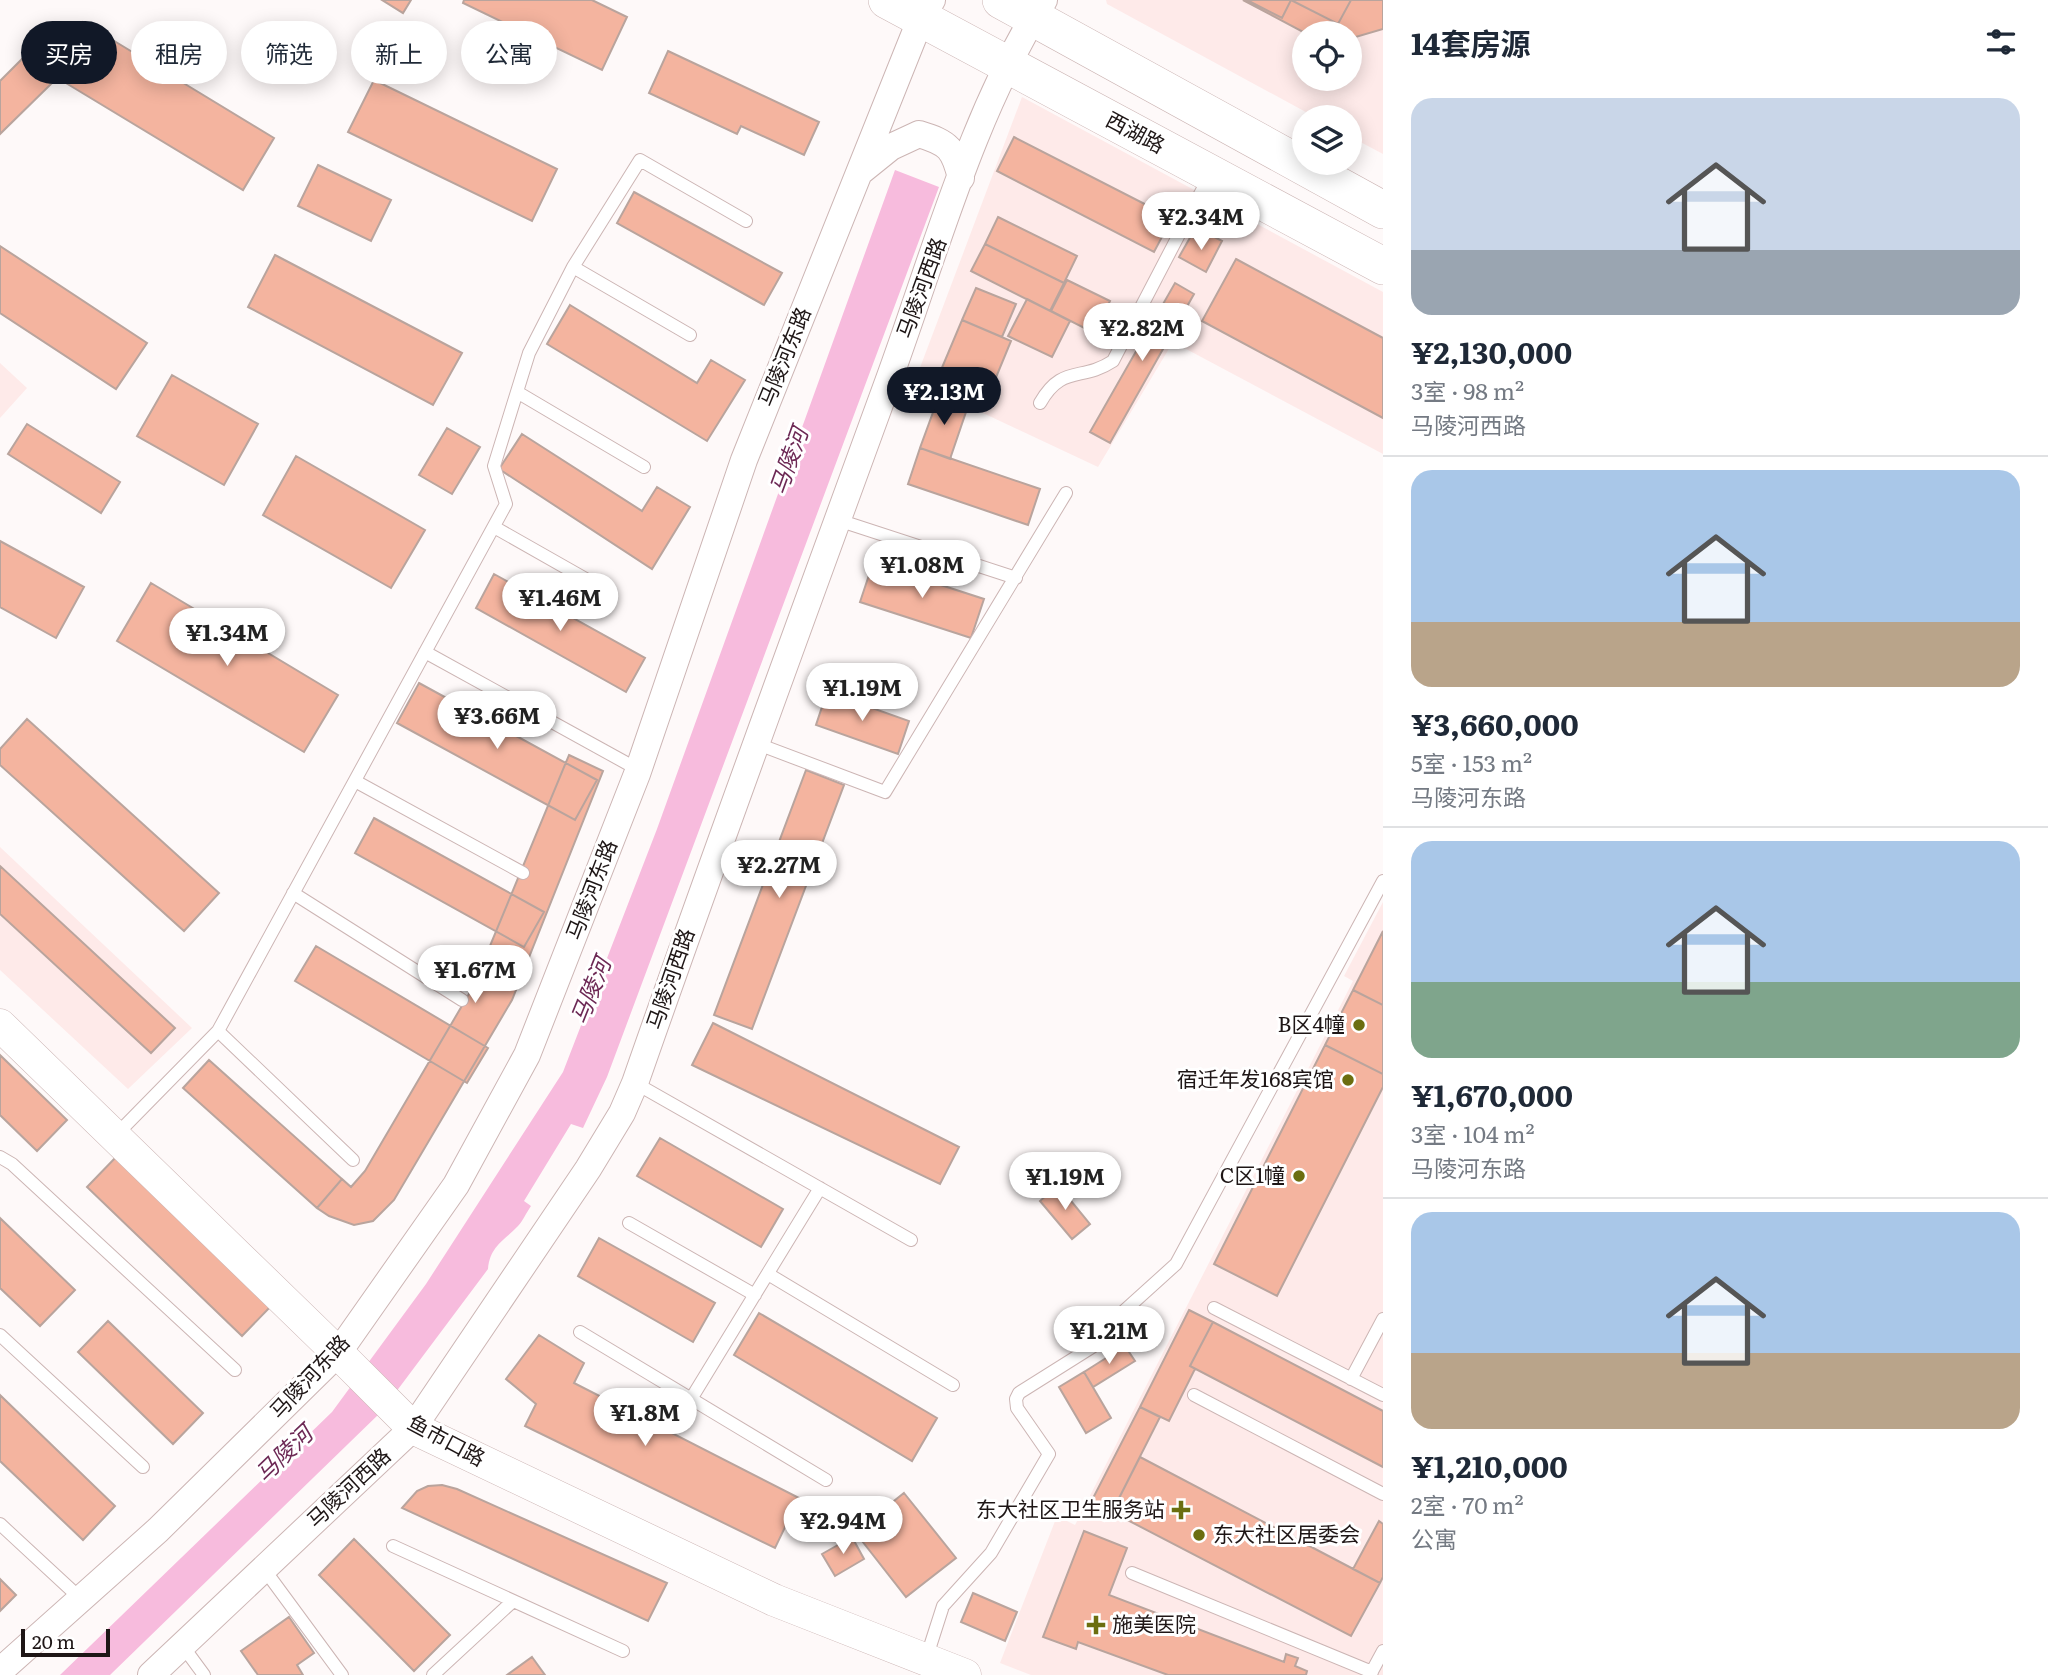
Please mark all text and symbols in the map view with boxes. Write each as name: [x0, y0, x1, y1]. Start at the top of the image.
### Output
text: 14套房源: [1411, 20, 1530, 64]
chip: 买房: [21, 21, 117, 84]
chip: 租房: [131, 21, 227, 84]
chip: 筛选: [241, 21, 337, 84]
chip: 新上: [351, 21, 447, 84]
chip: 公寓: [461, 21, 557, 84]
map controls: [1292, 21, 1362, 175]
button: locate: [1292, 21, 1362, 91]
icon: filters: [1982, 23, 2020, 61]
street label: 西湖路: [1101, 102, 1171, 159]
button: layers: [1292, 105, 1362, 175]
icon: home: [1653, 144, 1779, 270]
pin: ¥2.34M: [1144, 192, 1258, 252]
text: ¥2.34M: [1158, 198, 1244, 232]
street label: 马陵河西路: [887, 233, 952, 342]
street label: 马陵河东路: [749, 302, 817, 411]
pin: ¥2.82M: [1085, 304, 1199, 363]
text: ¥2.82M: [1099, 309, 1185, 343]
text: ¥2,130,000: [1411, 329, 1572, 373]
pin: ¥2.13M: [887, 368, 1001, 427]
text: ¥2.13M: [903, 373, 985, 407]
text: 3室 · 98 m²: [1411, 373, 1524, 407]
text: 马陵河西路: [1411, 407, 1526, 441]
water label: 马陵河: [759, 418, 816, 499]
icon: home: [1653, 516, 1779, 642]
pin: ¥1.08M: [865, 540, 979, 600]
text: ¥1.08M: [880, 546, 964, 580]
pin: ¥1.46M: [503, 574, 617, 633]
text: ¥1.46M: [518, 579, 602, 613]
pin: ¥1.34M: [170, 608, 284, 668]
text: ¥1.34M: [185, 614, 269, 648]
pin: ¥1.19M: [805, 664, 919, 723]
text: ¥1.19M: [822, 669, 902, 703]
pin: ¥3.66M: [440, 692, 554, 751]
text: ¥3.66M: [453, 697, 541, 731]
text: ¥3,660,000: [1411, 701, 1579, 745]
text: 5室 · 153 m²: [1411, 745, 1532, 779]
text: 马陵河东路: [1411, 779, 1526, 813]
street label: 马陵河东路: [556, 835, 623, 944]
pin: ¥2.27M: [722, 841, 836, 900]
text: ¥2.27M: [737, 846, 821, 880]
icon: home: [1653, 887, 1779, 1013]
street label: 马陵河西路: [637, 924, 700, 1033]
pin: ¥1.67M: [418, 946, 532, 1005]
water label: 马陵河: [560, 948, 619, 1029]
text: ¥1.67M: [434, 951, 516, 985]
place label: B区4幢: [1278, 1007, 1345, 1038]
marker: B区4幢: [1351, 1017, 1367, 1033]
place label: 宿迁年发168宾馆: [1177, 1062, 1334, 1093]
marker: 宿迁年发168宾馆: [1340, 1072, 1356, 1088]
text: ¥1,670,000: [1411, 1072, 1573, 1116]
text: 3室 · 104 m²: [1411, 1116, 1535, 1150]
text: 马陵河东路: [1411, 1150, 1526, 1184]
pin: ¥1.19M: [1008, 1152, 1122, 1212]
text: ¥1.19M: [1025, 1158, 1105, 1192]
place label: C区1幢: [1220, 1158, 1285, 1189]
marker: C区1幢: [1291, 1168, 1307, 1184]
icon: home: [1653, 1258, 1779, 1384]
pin: ¥1.21M: [1052, 1306, 1166, 1366]
text: ¥1.21M: [1070, 1312, 1148, 1346]
street label: 马陵河东路: [261, 1326, 355, 1424]
pin: ¥1.8M: [596, 1388, 694, 1448]
text: ¥1.8M: [610, 1394, 680, 1428]
street label: 鱼市口路: [403, 1405, 492, 1472]
water label: 马陵河: [246, 1414, 322, 1489]
street label: 马陵河西路: [298, 1439, 396, 1533]
text: ¥1,210,000: [1411, 1443, 1568, 1487]
text: 2室 · 70 m²: [1411, 1487, 1524, 1521]
place label: 东大社区卫生服务站: [976, 1492, 1165, 1523]
pin: ¥2.94M: [786, 1496, 900, 1556]
marker: 东大社区卫生服务站: [1171, 1500, 1191, 1520]
text: ¥2.94M: [800, 1502, 886, 1536]
place label: 东大社区居委会: [1213, 1517, 1360, 1548]
text: 公寓: [1411, 1521, 1457, 1555]
marker: 东大社区居委会: [1191, 1527, 1207, 1543]
place label: 施美医院: [1112, 1607, 1196, 1638]
marker: 施美医院: [1086, 1615, 1106, 1635]
scale bar: [21, 1626, 110, 1658]
text: 20 m: [32, 1627, 75, 1655]

